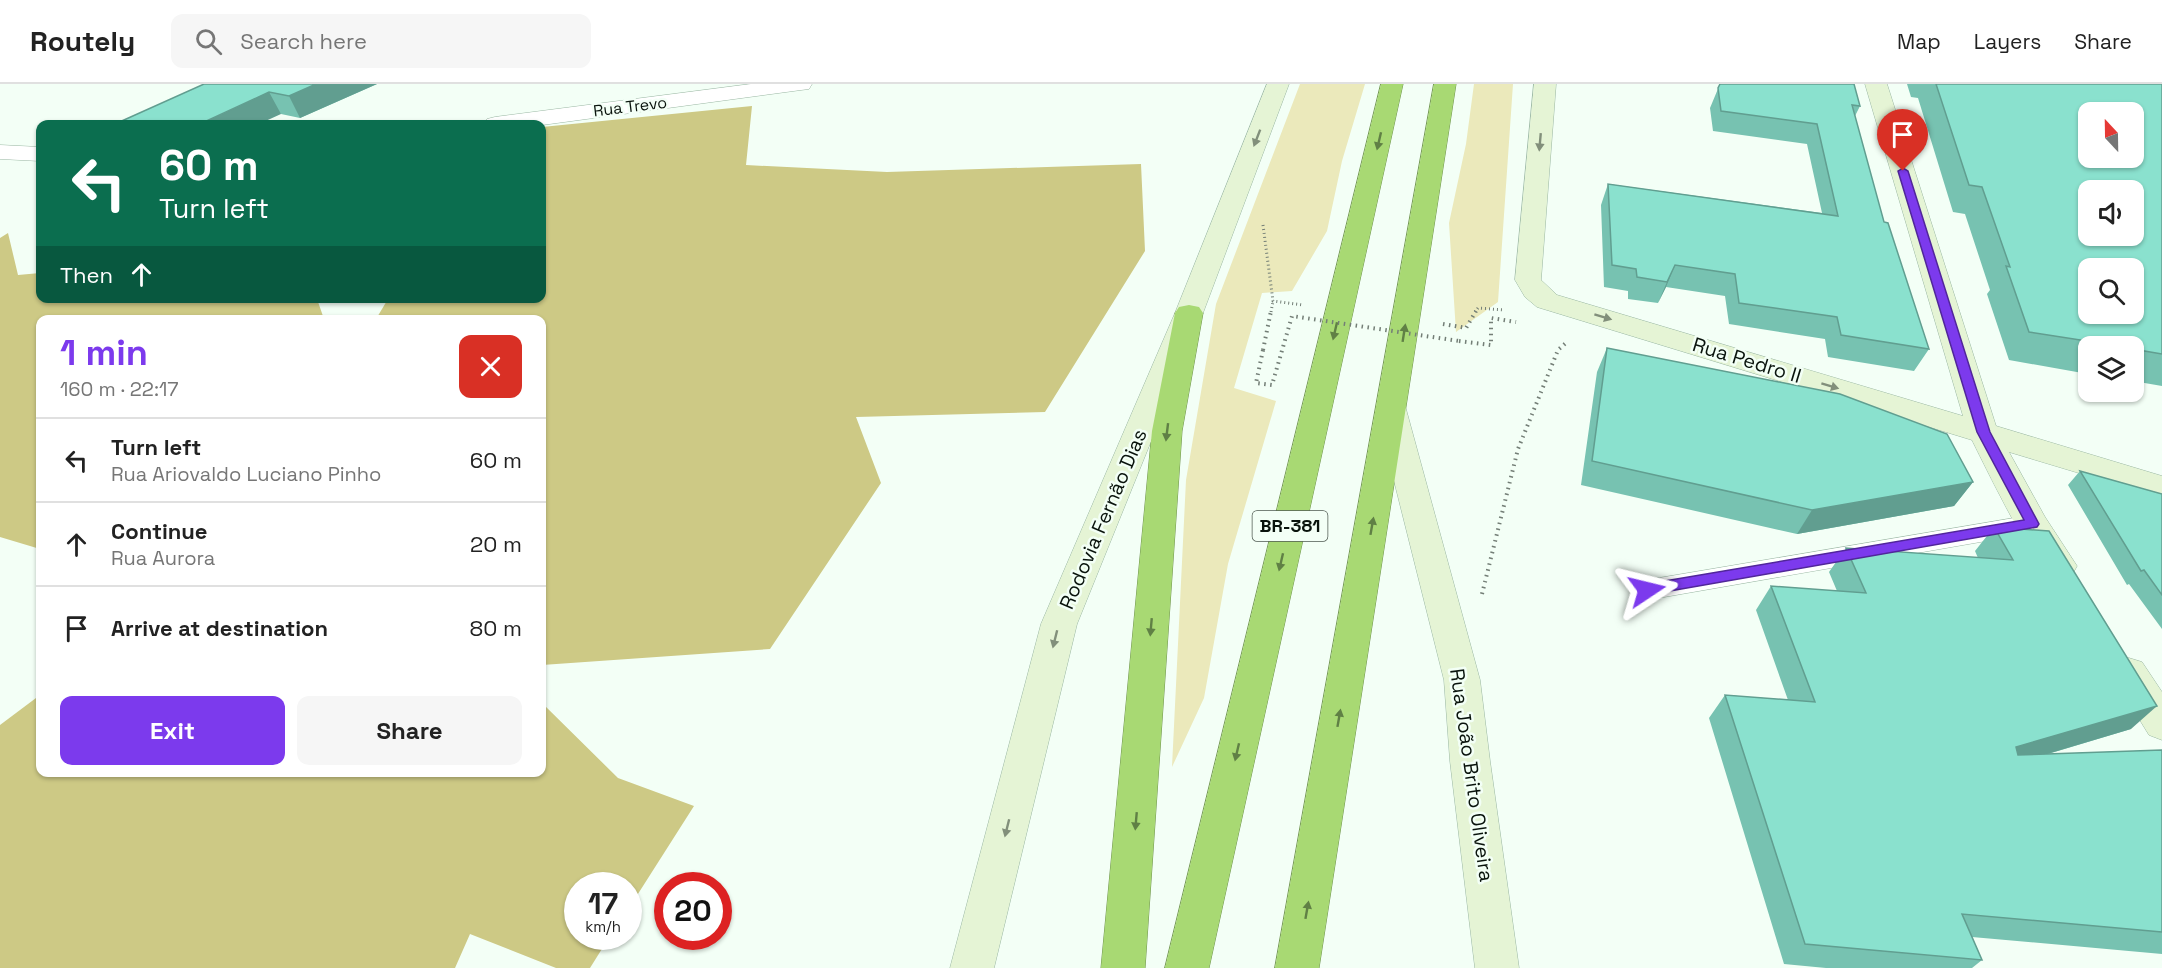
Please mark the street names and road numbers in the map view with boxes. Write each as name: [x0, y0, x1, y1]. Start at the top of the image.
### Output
street label: Rua Trevo: [592, 92, 668, 121]
street label: Rua Pedro II: [1689, 331, 1805, 389]
street label: Rodovia Fernão Dias: [1053, 425, 1153, 613]
road number: BR-381: [1252, 511, 1328, 541]
street label: Rua João Brito Oliveira: [1444, 667, 1500, 883]

